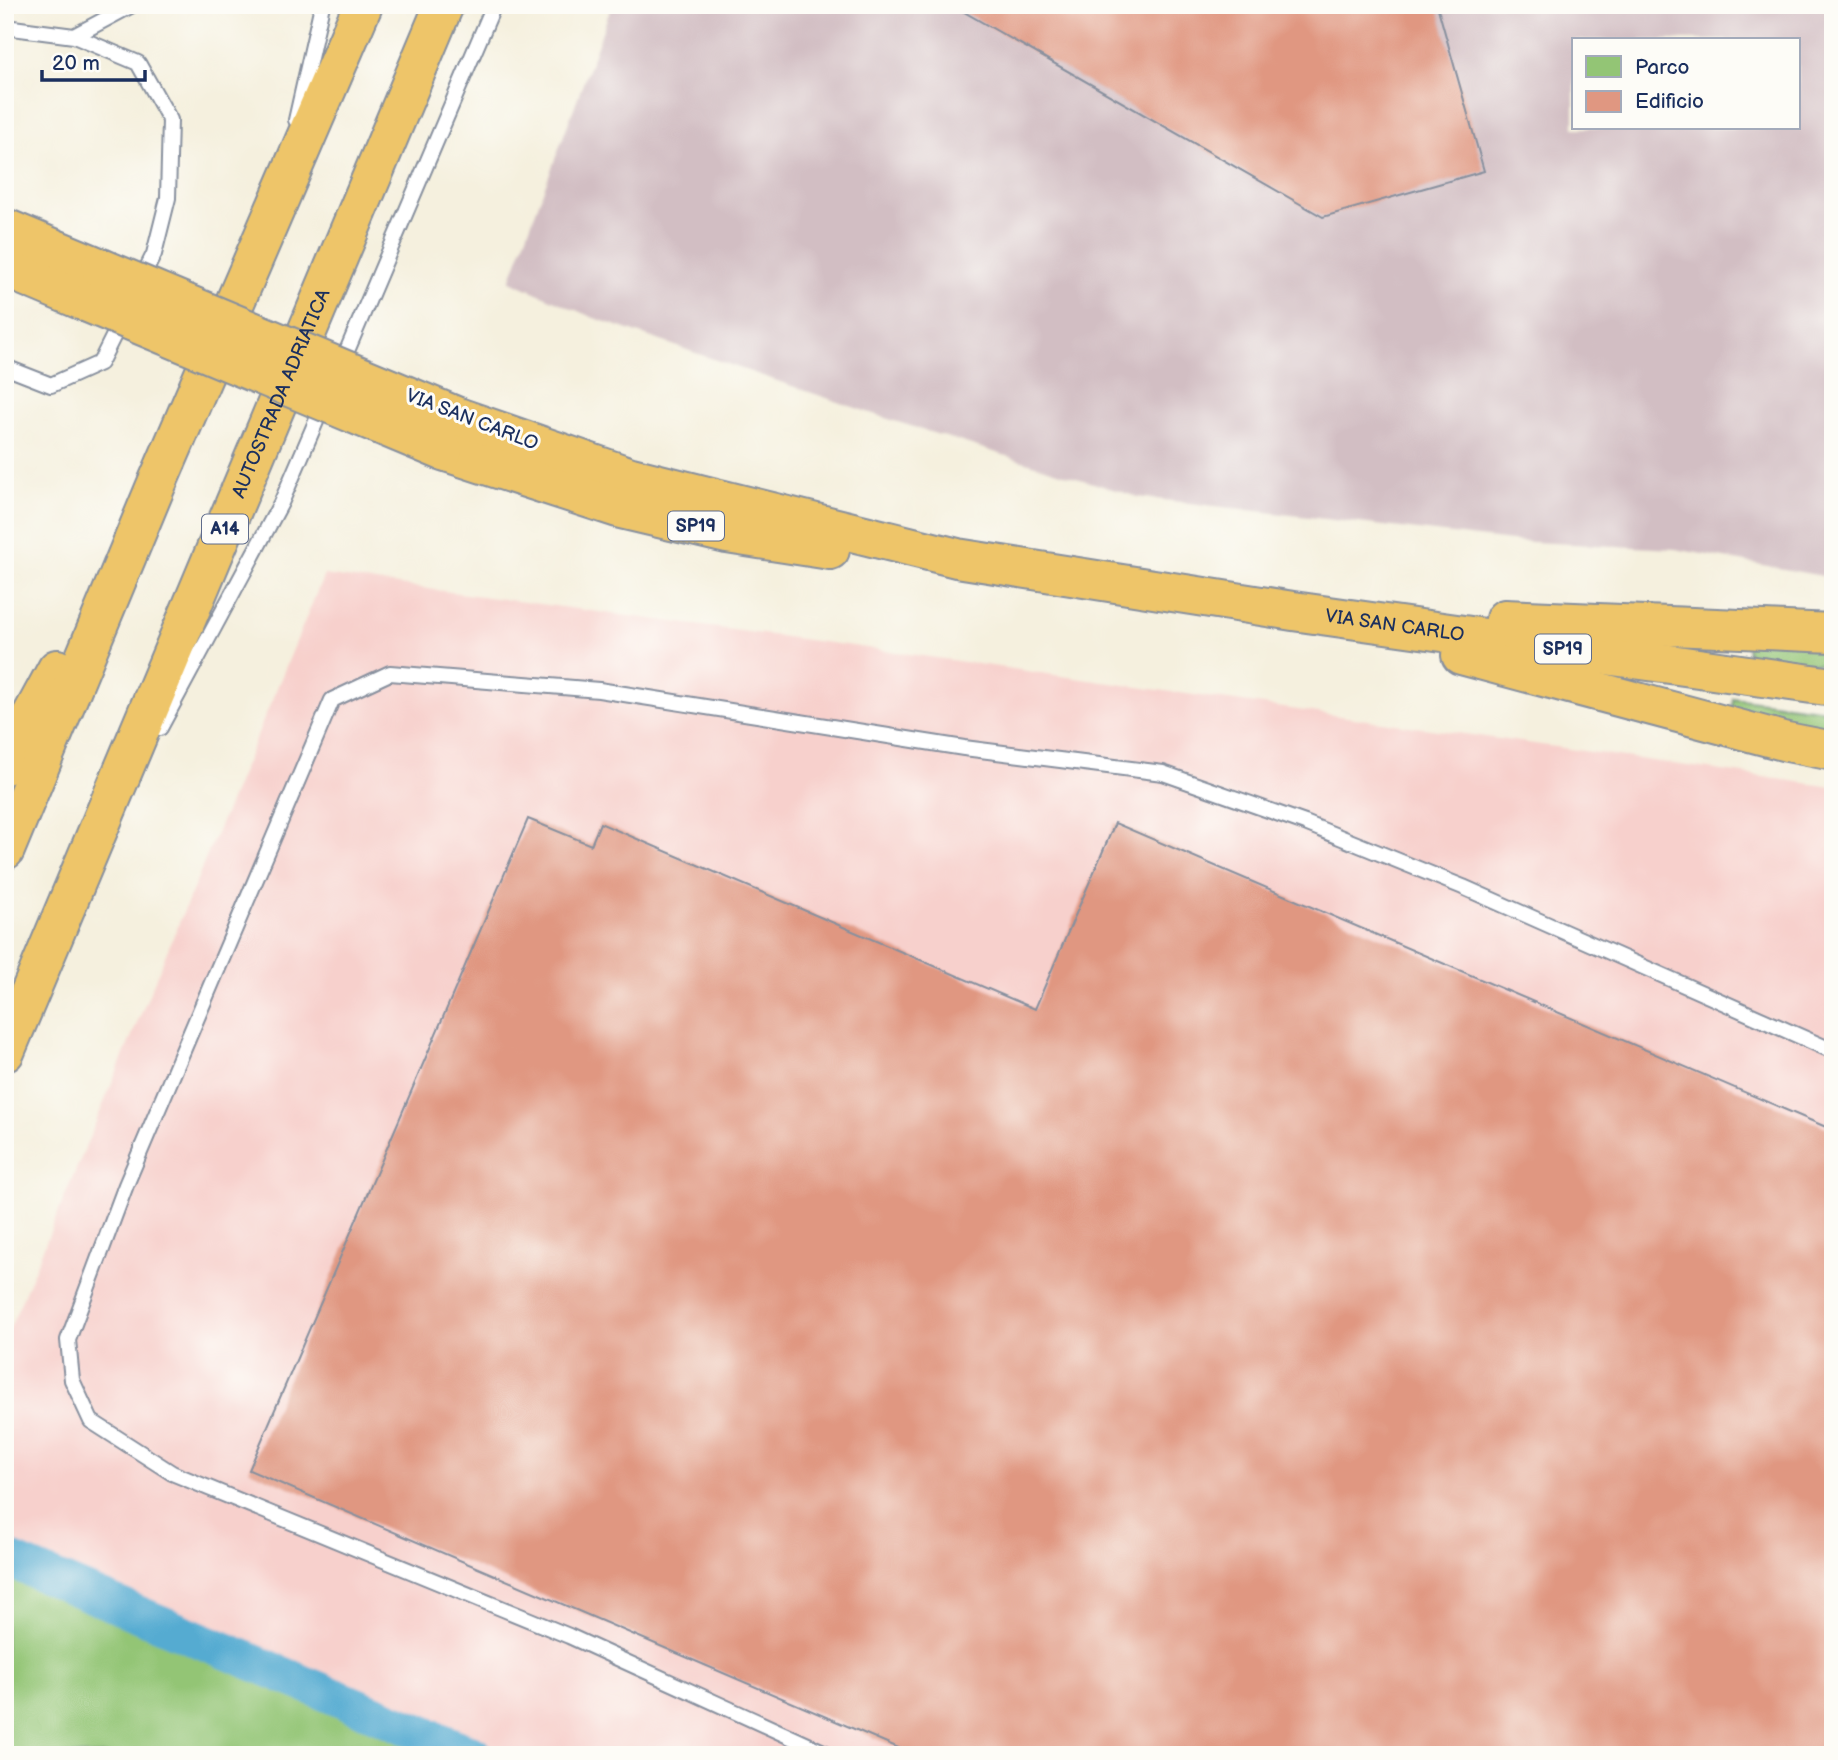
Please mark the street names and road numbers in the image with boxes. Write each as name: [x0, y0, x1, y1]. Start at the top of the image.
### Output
street label: AUTOSTRADA ADRIATICA: [227, 285, 335, 501]
street label: VIA SAN CARLO: [403, 384, 541, 456]
road number: SP19: [668, 512, 724, 540]
road number: A14: [202, 514, 248, 544]
street label: VIA SAN CARLO: [1324, 604, 1466, 646]
road number: SP19: [1535, 634, 1591, 664]

